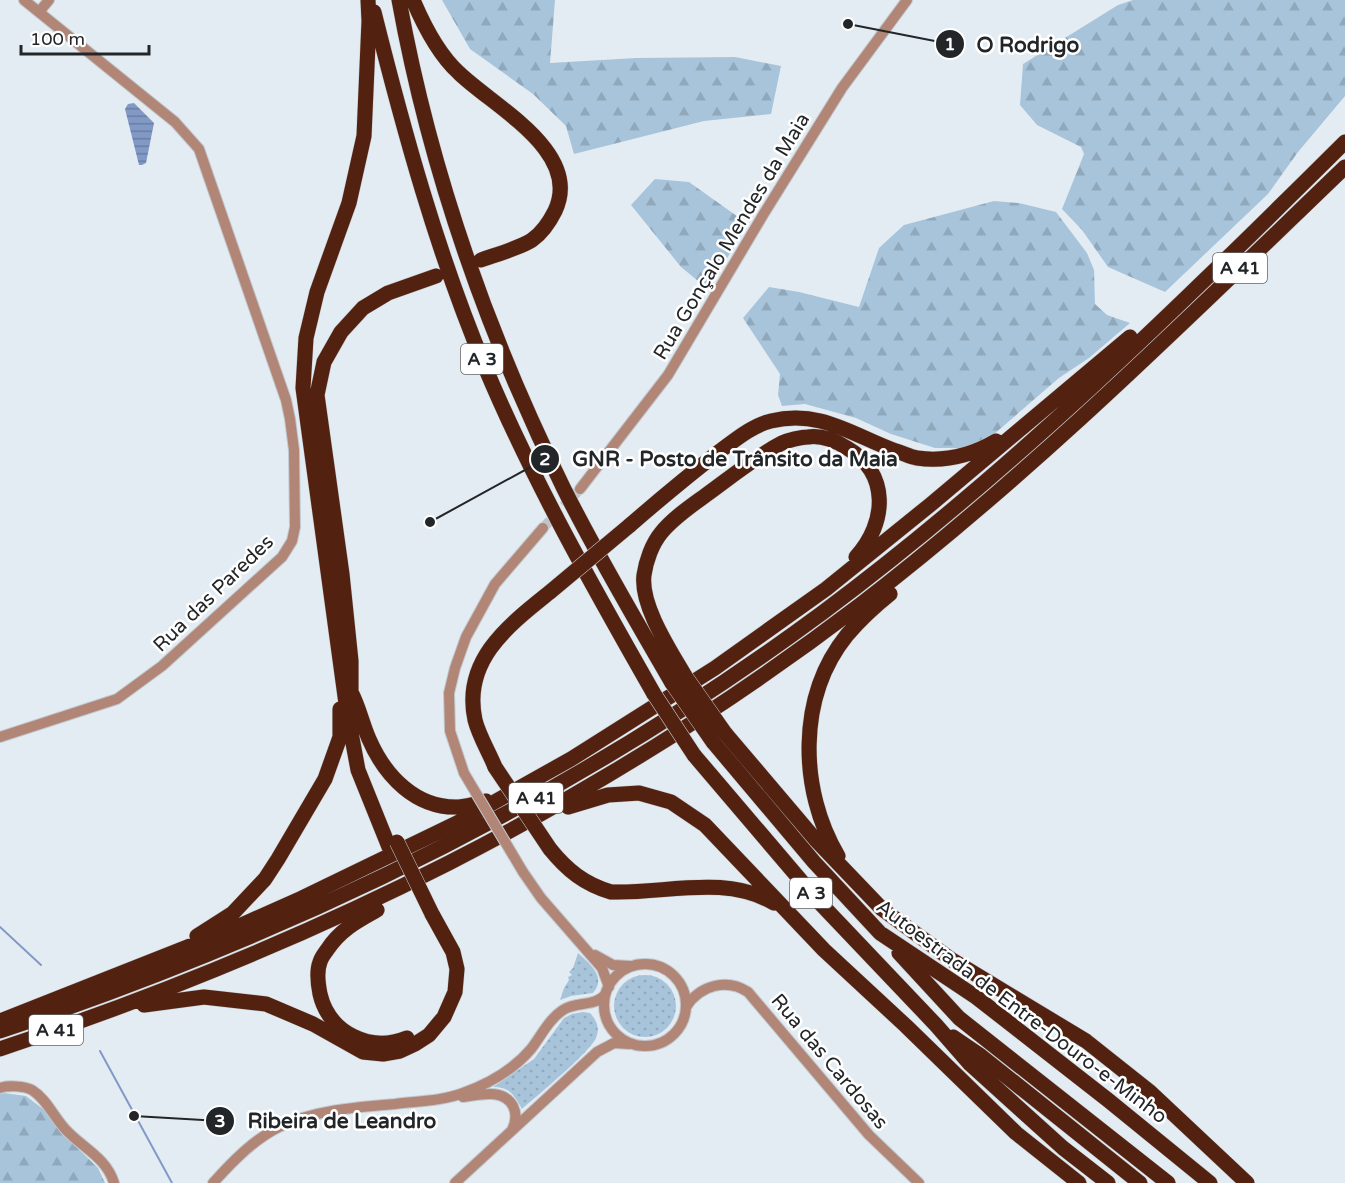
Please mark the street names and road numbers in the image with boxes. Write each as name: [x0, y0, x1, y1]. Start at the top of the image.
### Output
street label: Rua Gonçalo Mendes da Maia: [649, 109, 815, 364]
road number: A 41: [1213, 253, 1267, 283]
road number: A 3: [461, 344, 503, 374]
street label: Rua das Paredes: [149, 530, 279, 657]
road number: A 41: [509, 783, 563, 813]
road number: A 3: [790, 878, 832, 908]
street label: Autoestrada de Entre-Douro-e-Minho: [871, 895, 1172, 1129]
street label: Rua das Cardosas: [766, 989, 893, 1134]
road number: A 41: [29, 1015, 83, 1045]

